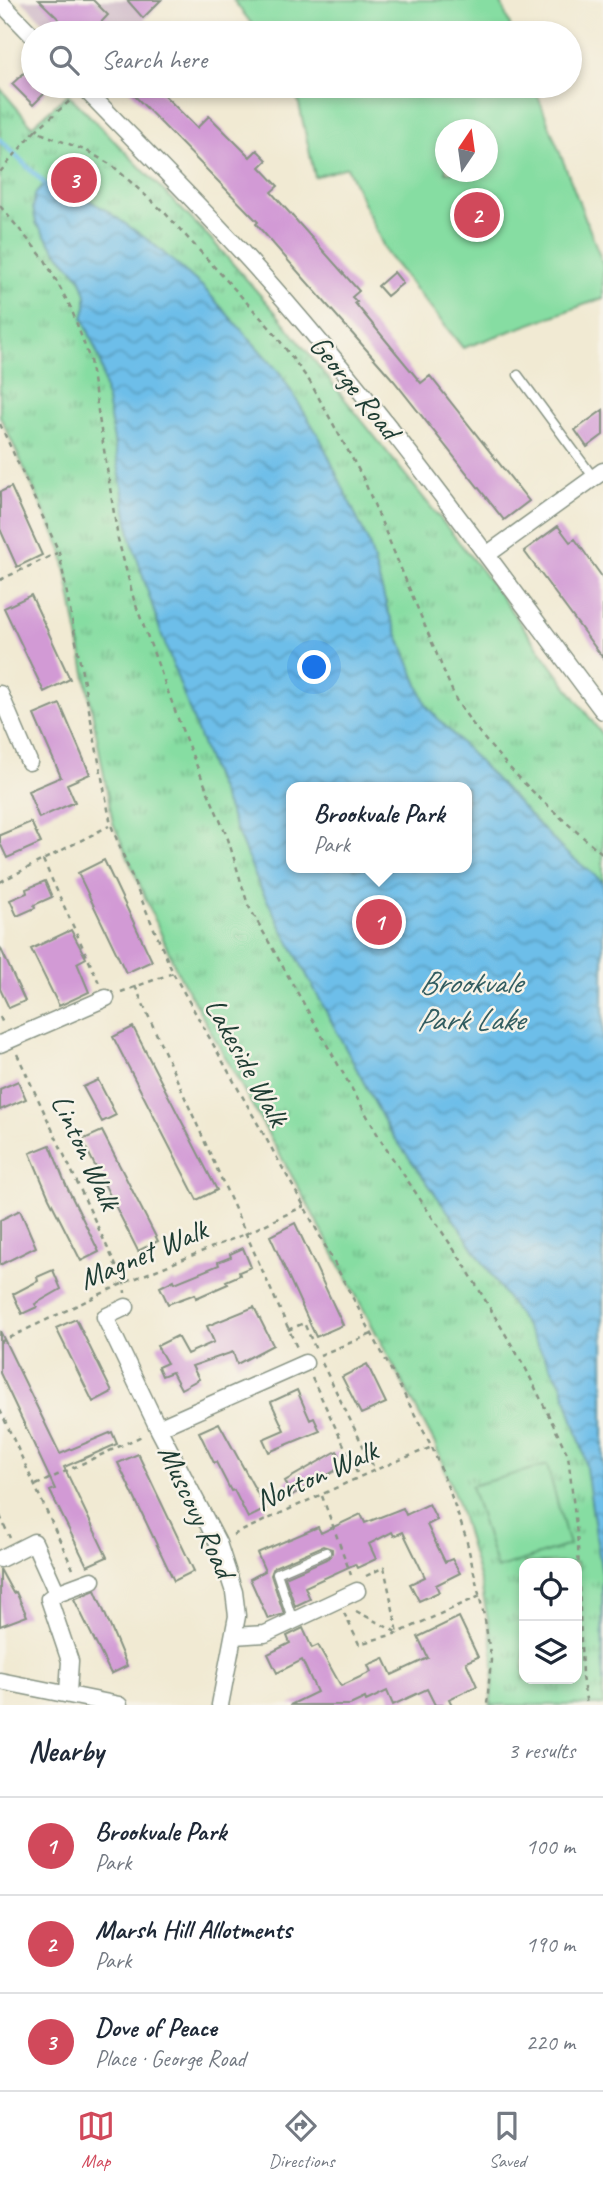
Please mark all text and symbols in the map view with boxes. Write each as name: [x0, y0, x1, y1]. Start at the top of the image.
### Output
search box: [21, 21, 582, 98]
icon: search: [45, 41, 83, 79]
text: Search here: [101, 43, 207, 76]
north arrow: [435, 119, 498, 182]
pin: 3: [51, 154, 97, 206]
pin: 2: [454, 189, 500, 241]
street label: George Road: [301, 327, 411, 450]
your location: [297, 650, 331, 684]
popup: [286, 782, 472, 873]
text: Brookvale Park: [313, 797, 445, 830]
text: Park: [313, 830, 350, 859]
pin: 1: [356, 896, 402, 948]
water label: Brookvale Park Lake: [416, 962, 528, 1040]
street label: Lakeside Walk: [196, 991, 299, 1135]
street label: Linton Walk: [43, 1088, 130, 1218]
street label: Magnet Walk: [73, 1209, 215, 1298]
street label: Norton Walk: [249, 1430, 385, 1519]
street label: Muscovy Road: [150, 1438, 246, 1587]
map controls: [519, 1558, 582, 1684]
button: locate: [519, 1558, 582, 1621]
button: layers: [519, 1621, 582, 1684]
text: Nearby: [28, 1732, 104, 1770]
text: 3 results: [508, 1736, 575, 1765]
text: Brookvale Park: [95, 1815, 226, 1848]
text: 1: [46, 1832, 56, 1861]
text: 100 m: [526, 1832, 575, 1861]
text: Park: [95, 1848, 131, 1877]
text: Marsh Hill Allotments: [95, 1913, 292, 1946]
text: 2: [46, 1930, 56, 1959]
text: 190 m: [526, 1930, 575, 1959]
text: Park: [95, 1946, 131, 1975]
text: Dove of Peace: [95, 2011, 217, 2044]
text: 3: [46, 2028, 56, 2057]
text: 220 m: [526, 2028, 575, 2057]
text: Place · George Road: [95, 2044, 246, 2073]
tab: Map: [77, 2107, 115, 2173]
tab: Directions: [268, 2107, 335, 2173]
tab: Saved: [488, 2107, 526, 2173]

